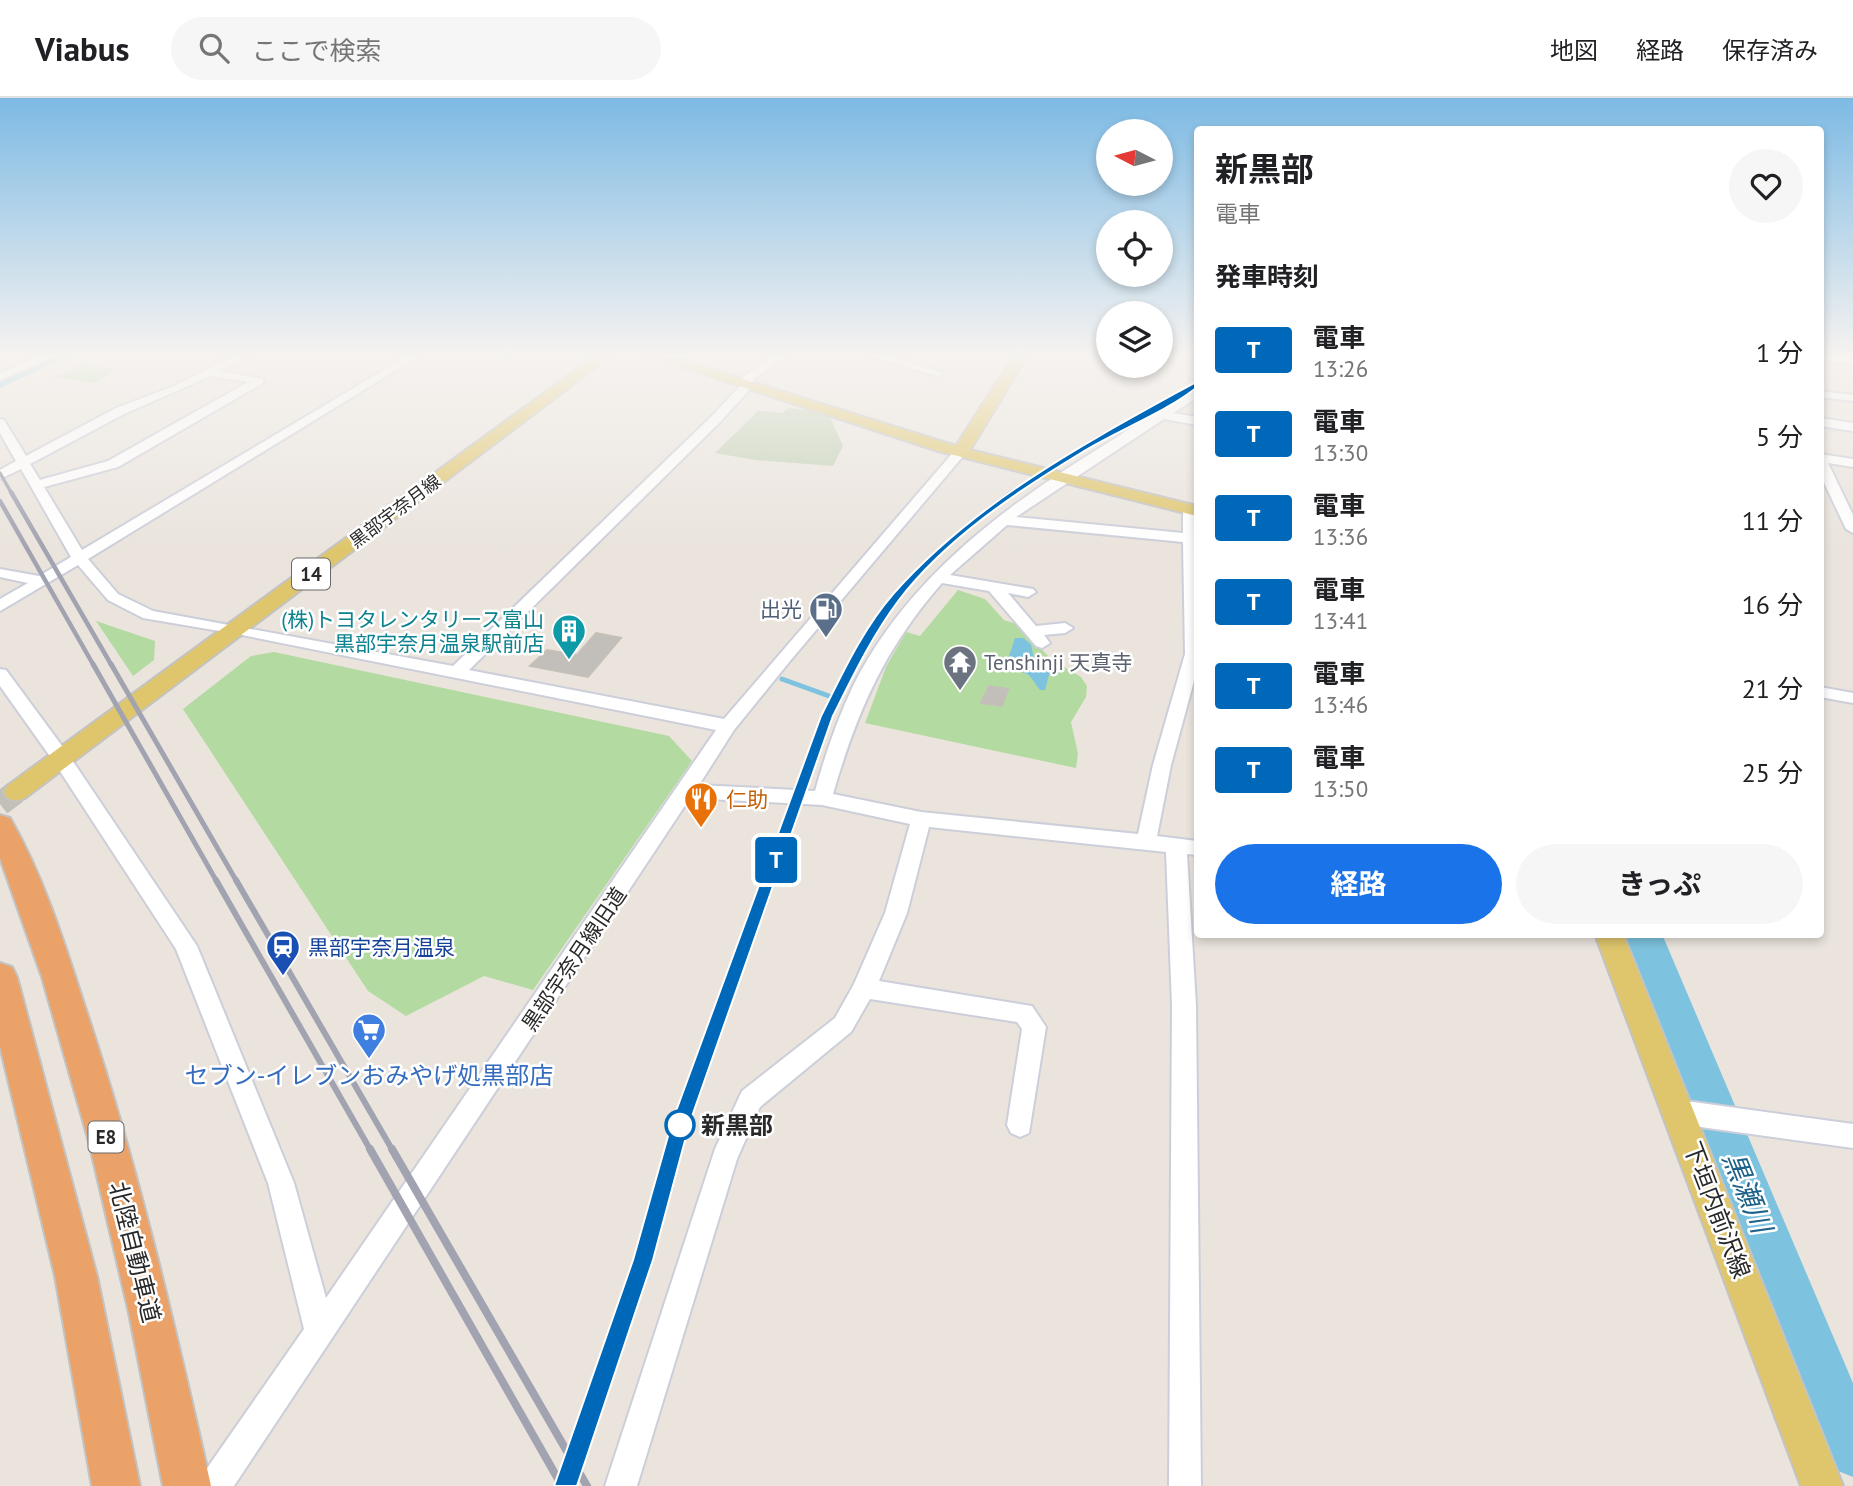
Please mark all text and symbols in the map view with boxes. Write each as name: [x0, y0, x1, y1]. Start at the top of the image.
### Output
search box: [171, 17, 661, 80]
text: Viabus: [35, 27, 129, 70]
icon: search: [195, 29, 233, 67]
text: ここで検索: [251, 34, 382, 67]
text: 地図: [1550, 35, 1598, 66]
text: 経路: [1636, 35, 1684, 66]
text: 保存済み: [1722, 35, 1818, 66]
north arrow: [1096, 119, 1172, 196]
map controls: [1096, 119, 1173, 378]
text: 新黒部: [1215, 147, 1314, 190]
button: heart: [1729, 149, 1803, 223]
text: 電車: [1215, 199, 1261, 228]
button: locate: [1096, 210, 1173, 287]
text: 発車時刻: [1215, 260, 1319, 293]
button: layers: [1096, 301, 1173, 378]
text: 電車: [1313, 321, 1365, 354]
text: T: [1247, 334, 1260, 365]
text: 1 分: [1756, 336, 1803, 369]
text: 13:26: [1313, 354, 1368, 383]
text: 電車: [1313, 405, 1365, 438]
text: T: [1247, 418, 1260, 449]
text: 5 分: [1756, 420, 1803, 453]
text: 13:30: [1313, 438, 1368, 467]
street label: 黒部宇奈月線: [345, 469, 445, 553]
text: 電車: [1313, 489, 1365, 522]
text: T: [1247, 502, 1260, 533]
text: 11 分: [1742, 504, 1803, 537]
text: 13:36: [1313, 522, 1368, 551]
road number: 14: [292, 559, 330, 589]
text: 電車: [1313, 573, 1365, 606]
text: T: [1247, 586, 1260, 617]
text: 16 分: [1742, 588, 1803, 621]
fuel station icon: 出光: [807, 590, 845, 639]
place label: 出光: [760, 596, 802, 623]
place label: (株)トヨタレンタリース富山 黒部宇奈月温泉駅前店: [281, 606, 544, 657]
text: 13:41: [1313, 606, 1368, 635]
building icon: (株)トヨタレンタリース富山 黒部宇奈月温泉駅前店: [550, 612, 588, 661]
temple icon: Tenshinji 天真寺: [941, 643, 979, 692]
place label: Tenshinji 天真寺: [984, 649, 1132, 676]
text: 電車: [1313, 657, 1365, 690]
text: T: [1247, 670, 1260, 701]
text: 21 分: [1742, 672, 1803, 705]
text: 13:46: [1313, 690, 1368, 719]
text: 電車: [1313, 741, 1365, 774]
text: T: [1247, 754, 1260, 785]
text: 25 分: [1742, 756, 1803, 789]
text: 13:50: [1313, 774, 1368, 803]
restaurant icon: 仁助: [682, 780, 720, 829]
place label: 仁助: [726, 786, 768, 813]
line badge: T: [753, 837, 799, 883]
text: T: [769, 844, 783, 875]
button: 経路: [1215, 844, 1502, 924]
button: きっぷ: [1516, 844, 1803, 924]
street label: 黒部宇奈月線旧道: [516, 882, 632, 1036]
station icon: 黒部宇奈月温泉: [264, 928, 302, 977]
place label: 黒部宇奈月温泉: [308, 934, 455, 961]
supermarket icon: セブン-イレブンおみやげ処黒部店: [350, 1011, 388, 1060]
place label: セブン-イレブンおみやげ処黒部店: [185, 1060, 553, 1091]
marker: 新黒部: [665, 1110, 695, 1140]
place label: 新黒部: [701, 1110, 773, 1141]
road number: E8: [88, 1121, 124, 1152]
street label: 下垣内前沢線: [1677, 1137, 1757, 1283]
water label: 黒瀬川: [1715, 1146, 1782, 1241]
street label: 北陸自動車道: [103, 1178, 167, 1326]

